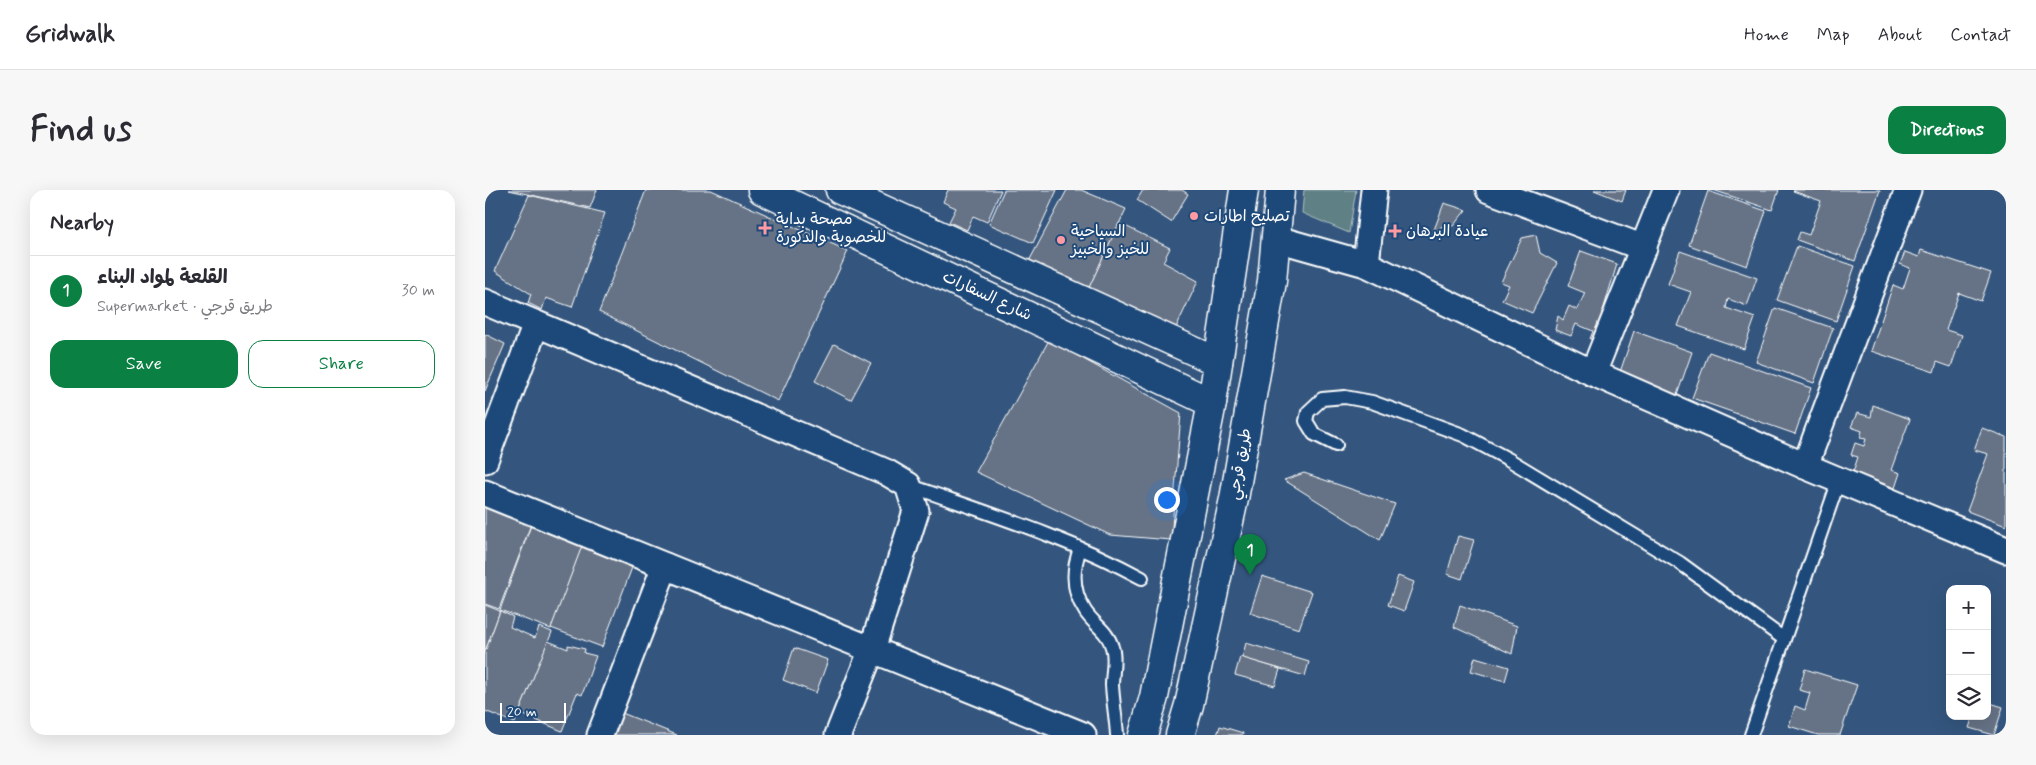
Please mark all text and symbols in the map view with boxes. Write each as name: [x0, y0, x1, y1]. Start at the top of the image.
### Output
text: Gridwalk: [25, 19, 115, 50]
text: Home: [1744, 23, 1789, 47]
text: Map: [1817, 23, 1850, 47]
text: About: [1878, 23, 1922, 47]
text: Contact: [1950, 23, 2011, 47]
button: Directions: [1888, 106, 2006, 154]
text: Find us: [30, 107, 132, 153]
place label: تصليح اطارات: [1204, 206, 1290, 227]
text: Nearby: [50, 209, 114, 237]
place label: مصحة بداية للخصوبة والدكورة: [776, 209, 886, 248]
marker: تصليح اطارات: [1188, 210, 1200, 222]
marker: مصحة بداية للخصوبة والدكورة: [758, 221, 772, 235]
place label: السياحية للخبز والخبيز: [1069, 221, 1149, 260]
place label: عيادة البرهان: [1406, 221, 1488, 242]
marker: عيادة البرهان: [1388, 224, 1402, 238]
marker: السياحية للخبز والخبيز: [1055, 234, 1067, 246]
text: القلعة لمواد البناء: [97, 265, 228, 290]
street label: شارع السفارات: [939, 266, 1035, 326]
text: 1: [62, 280, 70, 301]
text: 30 m: [402, 280, 435, 301]
text: Supermarket · طريق قرجي: [97, 296, 273, 317]
button: Save: [50, 340, 238, 388]
button: Share: [248, 340, 435, 388]
street label: طريق قرجي: [1223, 427, 1260, 502]
your location: [1154, 487, 1180, 513]
pin: 1: [1234, 534, 1266, 575]
map controls: [1946, 585, 1991, 720]
button: +: [1946, 585, 1991, 630]
button: −: [1946, 630, 1991, 675]
button: layers: [1946, 675, 1991, 720]
scale bar: [500, 700, 566, 723]
text: 20 m: [507, 703, 537, 721]

